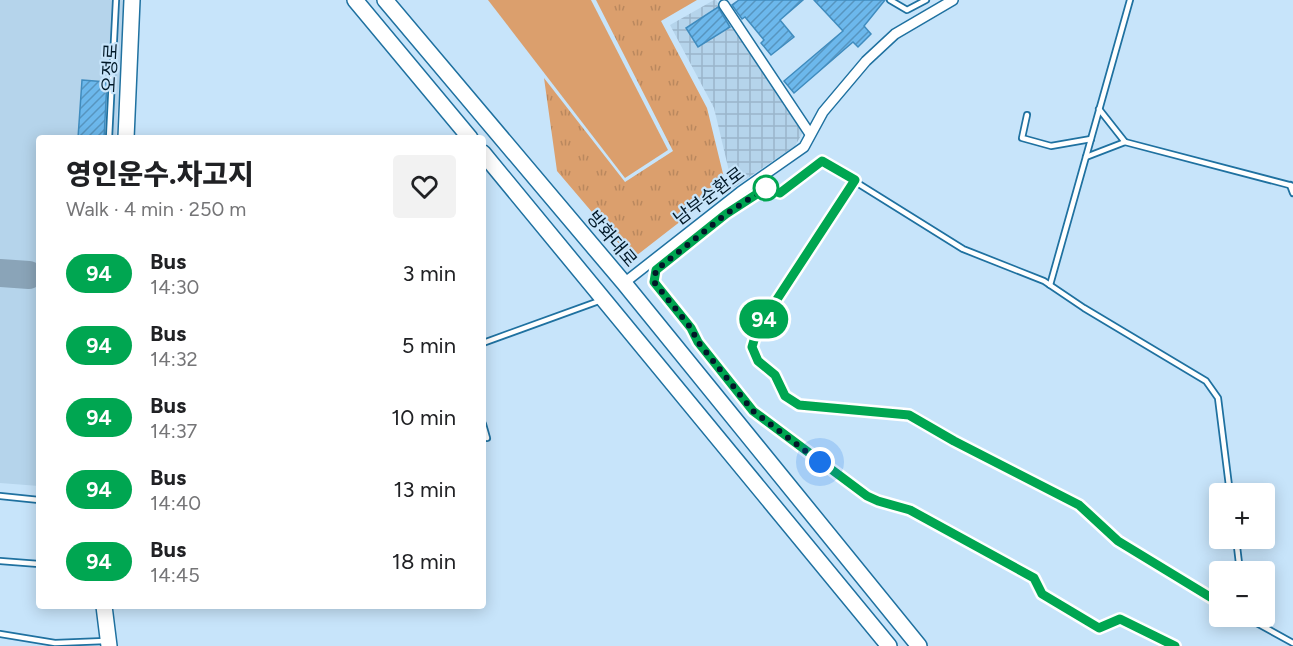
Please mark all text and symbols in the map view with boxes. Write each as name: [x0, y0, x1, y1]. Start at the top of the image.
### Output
street label: 오정로: [98, 43, 122, 93]
button: heart: [393, 155, 456, 218]
text: 영인운수.차고지: [66, 157, 254, 191]
street label: 남부순환로: [669, 162, 749, 230]
unlabelled marker: [753, 175, 779, 201]
text: Walk · 4 min · 250 m: [66, 197, 246, 221]
street label: 방화대로: [582, 207, 642, 271]
text: Bus: [150, 248, 186, 275]
text: 3 min: [402, 260, 456, 287]
text: 94: [86, 261, 112, 286]
text: 14:30: [150, 275, 199, 299]
line badge: 94: [737, 300, 791, 338]
text: 94: [751, 307, 777, 332]
text: Bus: [150, 320, 186, 347]
text: 5 min: [402, 332, 456, 359]
text: 94: [86, 333, 112, 358]
text: 14:32: [150, 347, 198, 371]
text: Bus: [150, 392, 186, 419]
text: 10 min: [391, 404, 456, 431]
text: 94: [86, 405, 112, 430]
text: 14:37: [150, 419, 197, 443]
your location: [805, 447, 835, 477]
text: Bus: [150, 464, 186, 491]
text: 13 min: [393, 476, 456, 503]
text: 94: [86, 477, 112, 502]
map controls: [1209, 483, 1275, 627]
button: +: [1209, 483, 1275, 549]
text: 14:40: [150, 491, 201, 515]
text: Bus: [150, 536, 186, 563]
text: 18 min: [392, 548, 456, 575]
text: 94: [86, 549, 112, 574]
button: −: [1209, 561, 1275, 627]
text: 14:45: [150, 563, 200, 587]

